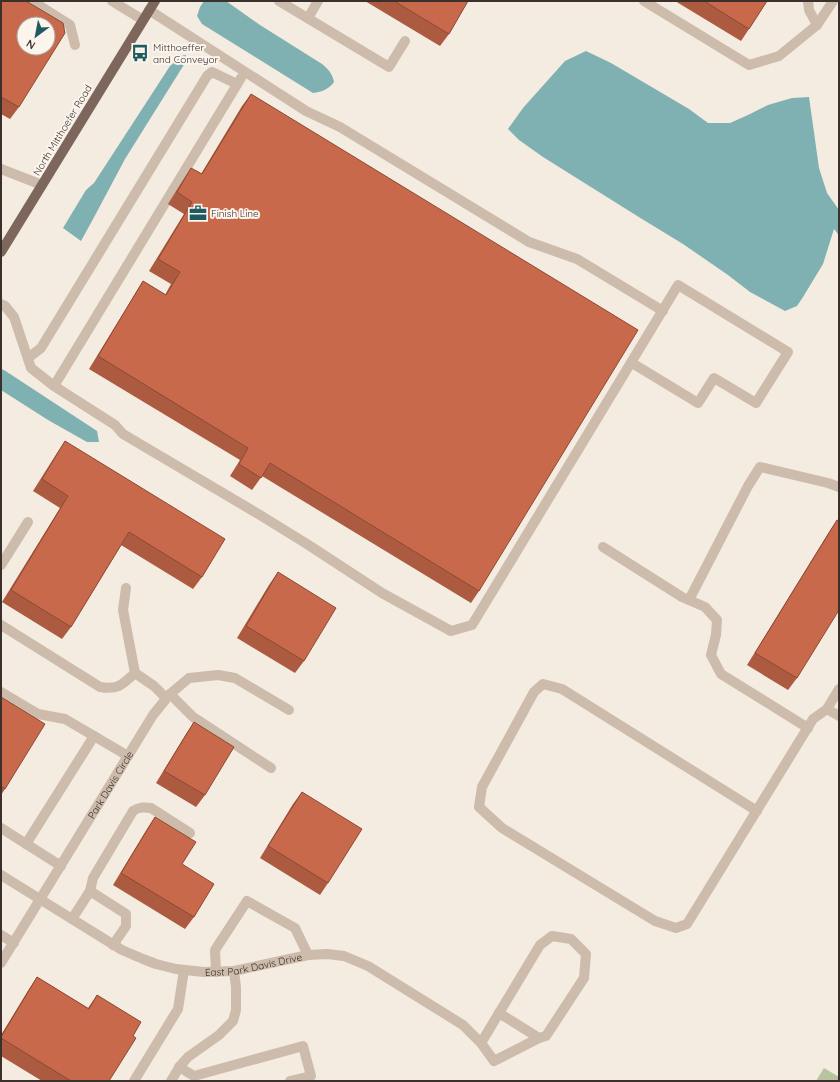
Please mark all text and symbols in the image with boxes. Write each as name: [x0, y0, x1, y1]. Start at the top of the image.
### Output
north arrow: [16, 16, 56, 56]
text: N: [24, 36, 38, 53]
place label: Mitthoeffer and Conveyor: [153, 41, 218, 66]
bus stop icon: Mitthoeffer and Conveyor: [130, 43, 150, 63]
street label: North Mitthoefer Road: [30, 82, 95, 178]
office icon: Finish Line: [188, 203, 208, 223]
place label: Finish Line: [211, 207, 259, 220]
street label: Park Davis Circle: [85, 748, 137, 821]
street label: East Park Davis Drive: [205, 950, 304, 979]

